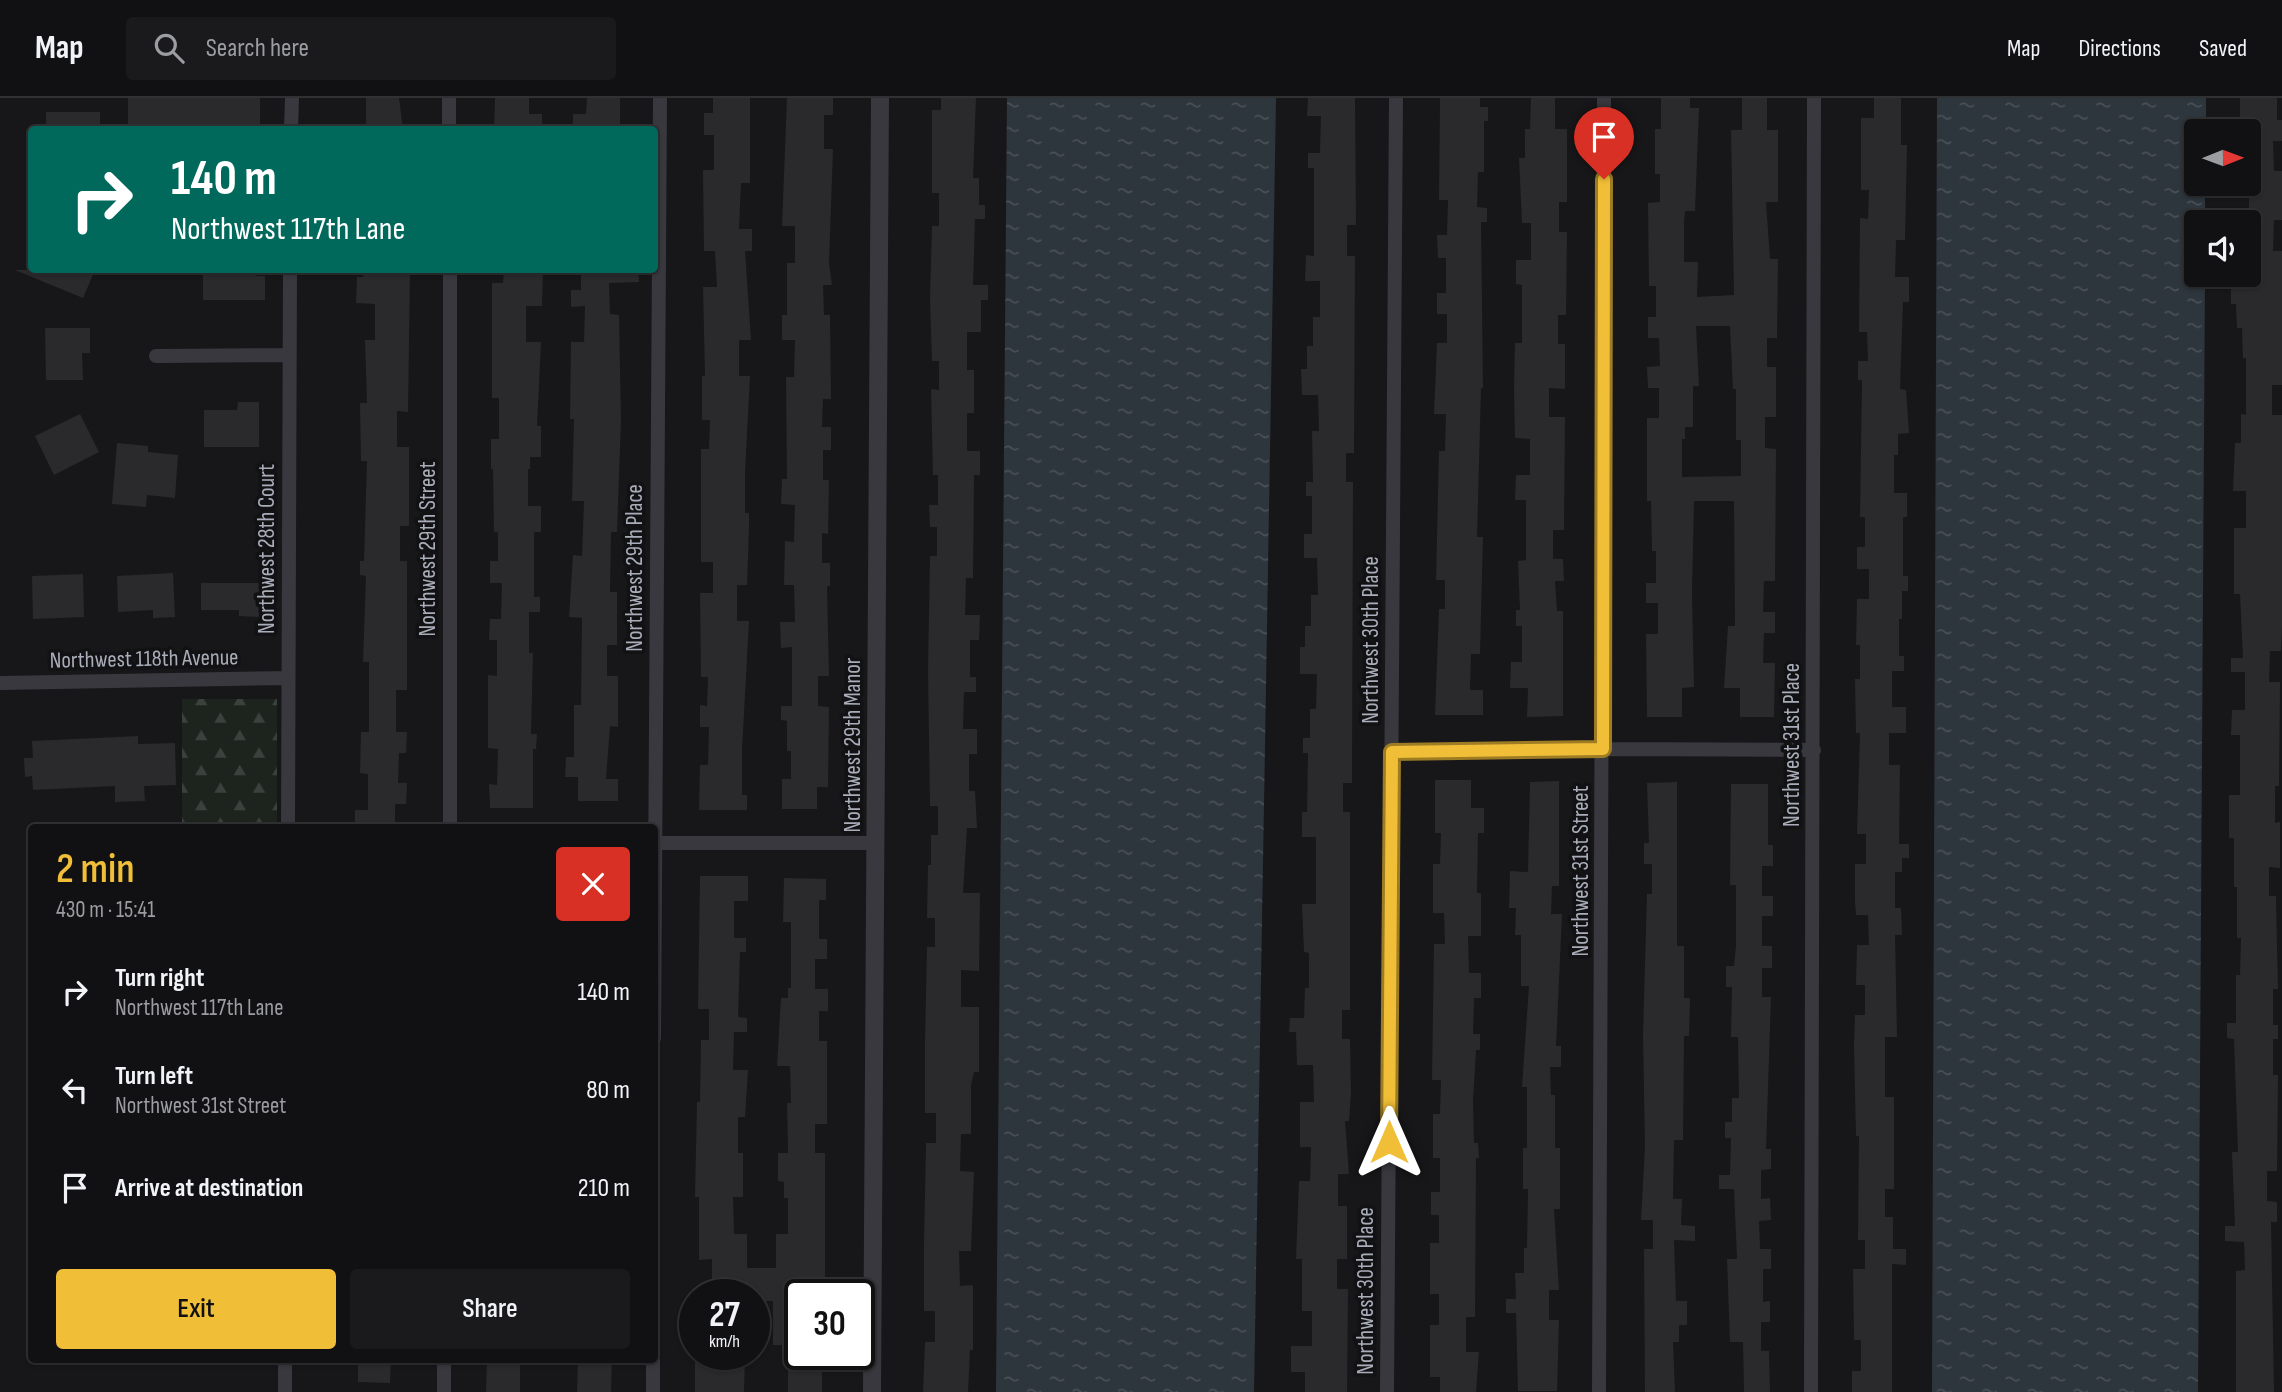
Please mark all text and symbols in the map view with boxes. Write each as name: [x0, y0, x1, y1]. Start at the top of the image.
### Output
search box: [126, 17, 616, 80]
text: Map: [35, 28, 84, 68]
icon: search: [150, 29, 188, 67]
text: Search here: [206, 33, 309, 64]
text: Map: [2007, 34, 2040, 63]
text: Directions: [2078, 34, 2161, 63]
text: Saved: [2199, 34, 2247, 63]
pin: [1574, 107, 1634, 179]
icon: arrive: [1585, 118, 1623, 156]
north arrow: [2184, 119, 2261, 196]
map controls: [2184, 119, 2261, 287]
text: 140 m: [171, 150, 277, 209]
icon: right: [56, 154, 147, 245]
text: Northwest 117th Lane: [171, 210, 405, 249]
button: sound: [2184, 210, 2261, 287]
street label: Northwest 29th Street: [414, 462, 442, 636]
street label: Northwest 28th Court: [253, 464, 281, 634]
street label: Northwest 29th Place: [621, 484, 649, 652]
street label: Northwest 30th Place: [1357, 556, 1385, 724]
street label: Northwest 118th Avenue: [49, 643, 239, 675]
street label: Northwest 29th Manor: [839, 657, 867, 832]
street label: Northwest 31st Place: [1778, 663, 1806, 827]
street label: Northwest 31st Street: [1567, 785, 1595, 957]
text: 2 min: [56, 844, 135, 895]
button: close: [556, 847, 630, 921]
text: 430 m · 15:41: [56, 896, 155, 924]
text: Turn right: [115, 963, 204, 994]
icon: right: [56, 973, 94, 1011]
text: 140 m: [578, 977, 630, 1008]
text: Northwest 117th Lane: [115, 994, 283, 1022]
text: Turn left: [115, 1061, 193, 1092]
icon: left: [56, 1071, 94, 1109]
text: 80 m: [586, 1075, 630, 1106]
text: Northwest 31st Street: [115, 1092, 286, 1120]
position arrow: [1352, 1105, 1426, 1179]
icon: arrive: [56, 1169, 94, 1207]
text: Arrive at destination: [115, 1173, 303, 1204]
text: 210 m: [578, 1173, 630, 1204]
street label: Northwest 30th Place: [1352, 1207, 1380, 1375]
button: Exit: [56, 1269, 336, 1349]
button: Share: [350, 1269, 630, 1349]
speed limit sign: 30: [784, 1279, 875, 1370]
text: 27: [709, 1294, 740, 1337]
text: km/h: [709, 1331, 740, 1352]

